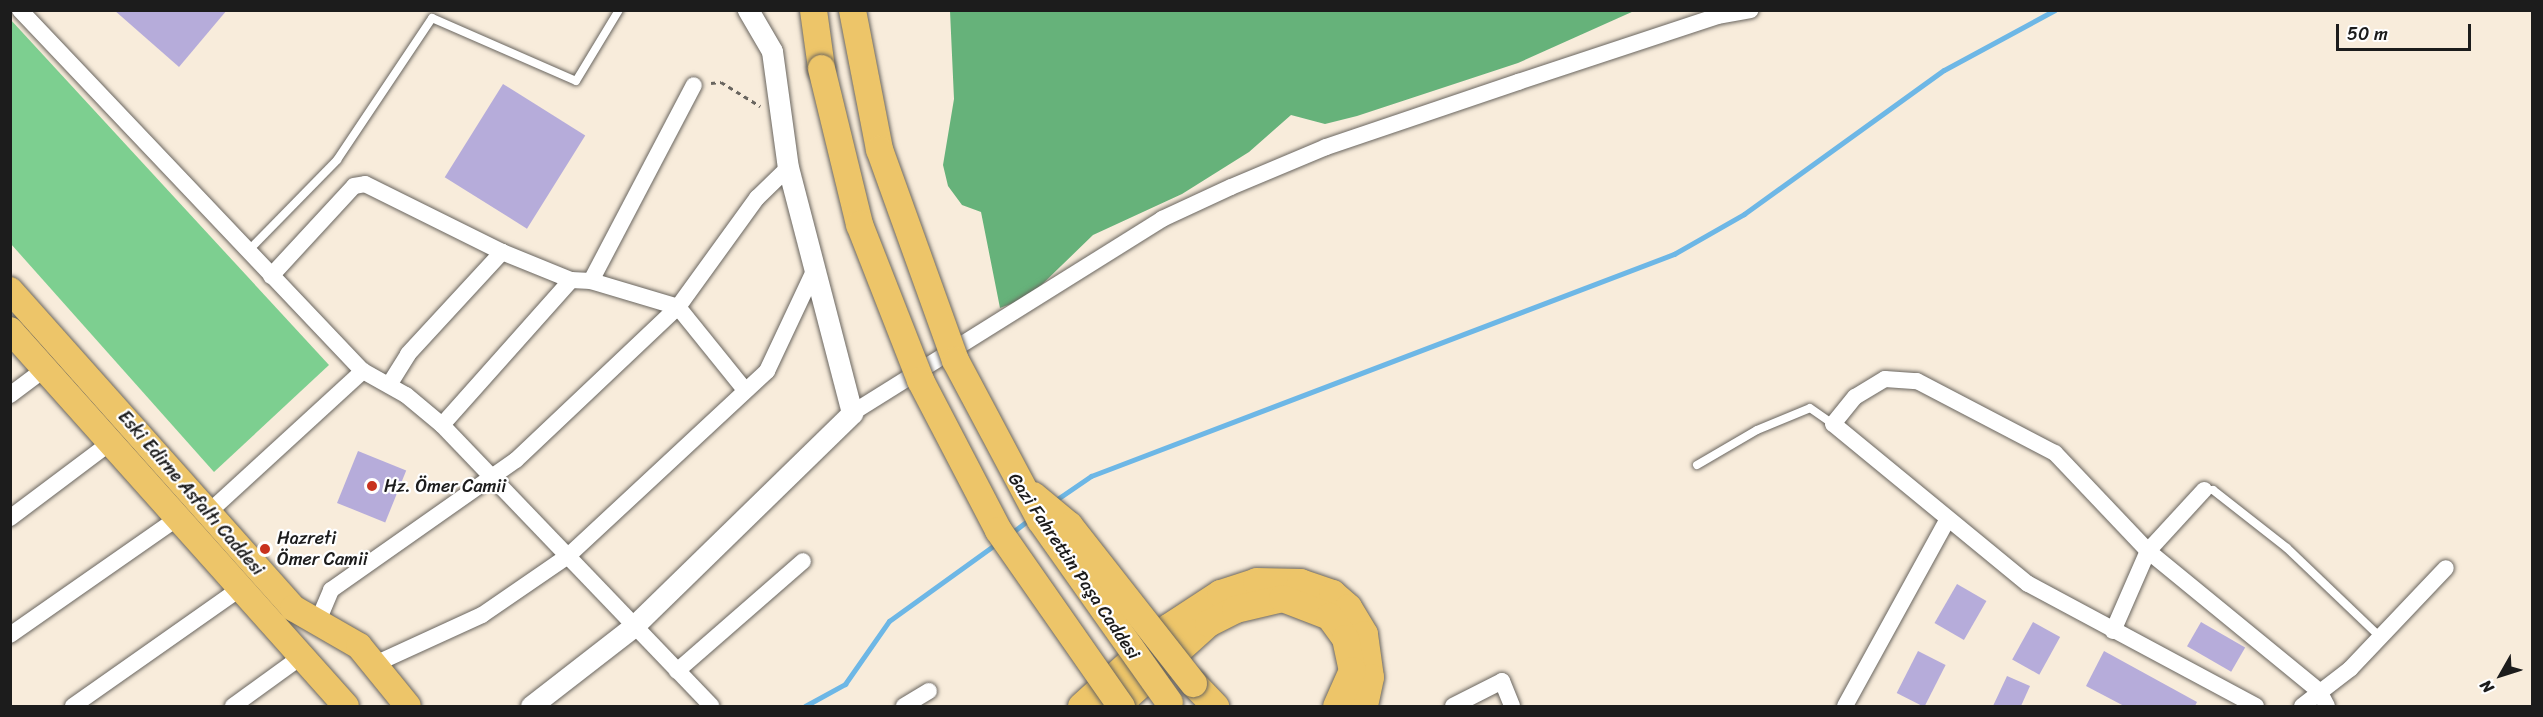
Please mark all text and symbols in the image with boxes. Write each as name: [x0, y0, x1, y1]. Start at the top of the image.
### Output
scale bar: [2339, 12, 2474, 50]
text: 50 m: [2347, 18, 2388, 50]
street label: Eski Edirne Asfaltı Caddesi: [113, 405, 269, 581]
street label: Gazi Fahrettin Paşa Caddesi: [1003, 469, 1145, 663]
place label: Hz. Ömer Camii: [384, 475, 506, 497]
marker: Hz. Ömer Camii: [365, 479, 379, 493]
place label: Hazreti Ömer Camii: [277, 528, 368, 570]
marker: Hazreti Ömer Camii: [258, 542, 272, 556]
north arrow: [2471, 645, 2531, 705]
text: N: [2472, 673, 2501, 700]

